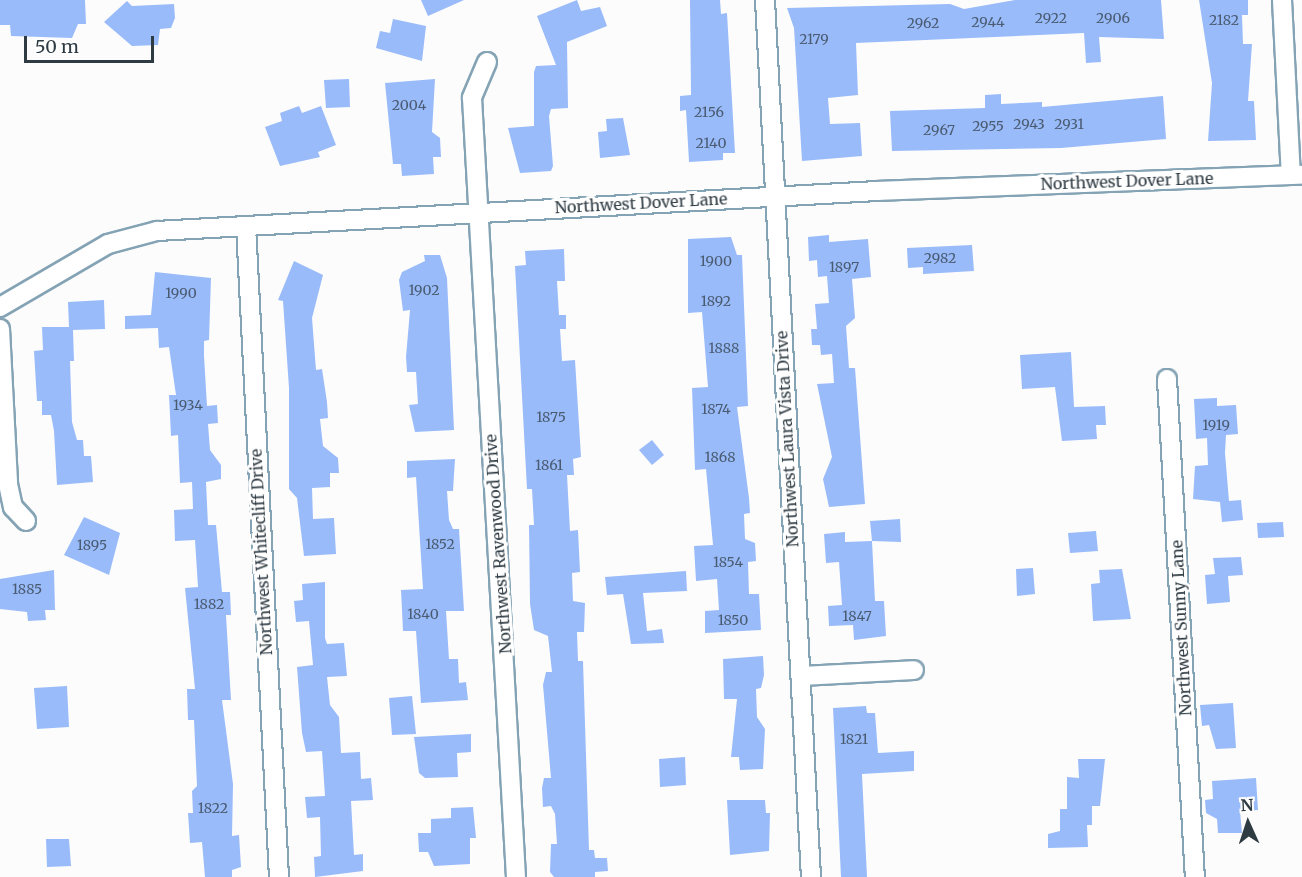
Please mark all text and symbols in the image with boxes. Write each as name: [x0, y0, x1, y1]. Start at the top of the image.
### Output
house number: 2922: [1035, 10, 1067, 26]
house number: 2906: [1096, 10, 1130, 26]
house number: 2182: [1209, 12, 1239, 28]
house number: 2944: [971, 14, 1005, 30]
house number: 2962: [907, 15, 939, 31]
scale bar: [27, 24, 158, 62]
house number: 2179: [799, 31, 829, 47]
text: 50 m: [35, 35, 79, 58]
house number: 2004: [392, 97, 426, 113]
house number: 2156: [694, 104, 724, 120]
house number: 2943: [1013, 116, 1045, 132]
house number: 2931: [1054, 116, 1084, 132]
house number: 2955: [972, 118, 1004, 134]
house number: 2967: [923, 122, 955, 138]
house number: 2140: [696, 135, 726, 151]
street label: Northwest Dover Lane: [1040, 168, 1214, 194]
street label: Northwest Dover Lane: [554, 189, 728, 217]
house number: 2982: [924, 250, 956, 266]
house number: 1900: [700, 253, 732, 269]
house number: 1897: [829, 259, 859, 275]
house number: 1902: [408, 282, 440, 298]
house number: 1990: [165, 285, 197, 301]
house number: 1892: [701, 293, 731, 309]
street label: Northwest Laura Vista Drive: [772, 330, 802, 548]
house number: 1888: [709, 340, 739, 356]
house number: 1934: [173, 397, 203, 413]
house number: 1874: [701, 401, 731, 417]
house number: 1875: [536, 409, 566, 425]
house number: 1919: [1202, 417, 1230, 433]
street label: Northwest Ravenwood Drive: [481, 434, 515, 654]
street label: Northwest Whitecliff Drive: [246, 448, 276, 656]
house number: 1868: [705, 449, 735, 465]
house number: 1861: [535, 457, 563, 473]
house number: 1852: [425, 536, 455, 552]
house number: 1895: [77, 537, 107, 553]
street label: Northwest Sunny Lane: [1167, 540, 1195, 716]
house number: 1854: [713, 554, 743, 570]
house number: 1885: [12, 581, 42, 597]
house number: 1882: [194, 596, 224, 612]
house number: 1840: [407, 606, 439, 622]
house number: 1847: [842, 608, 872, 624]
house number: 1850: [718, 612, 748, 628]
house number: 1821: [840, 731, 868, 747]
north arrow: [1218, 793, 1278, 853]
text: N: [1240, 795, 1254, 815]
house number: 1822: [198, 800, 228, 816]

